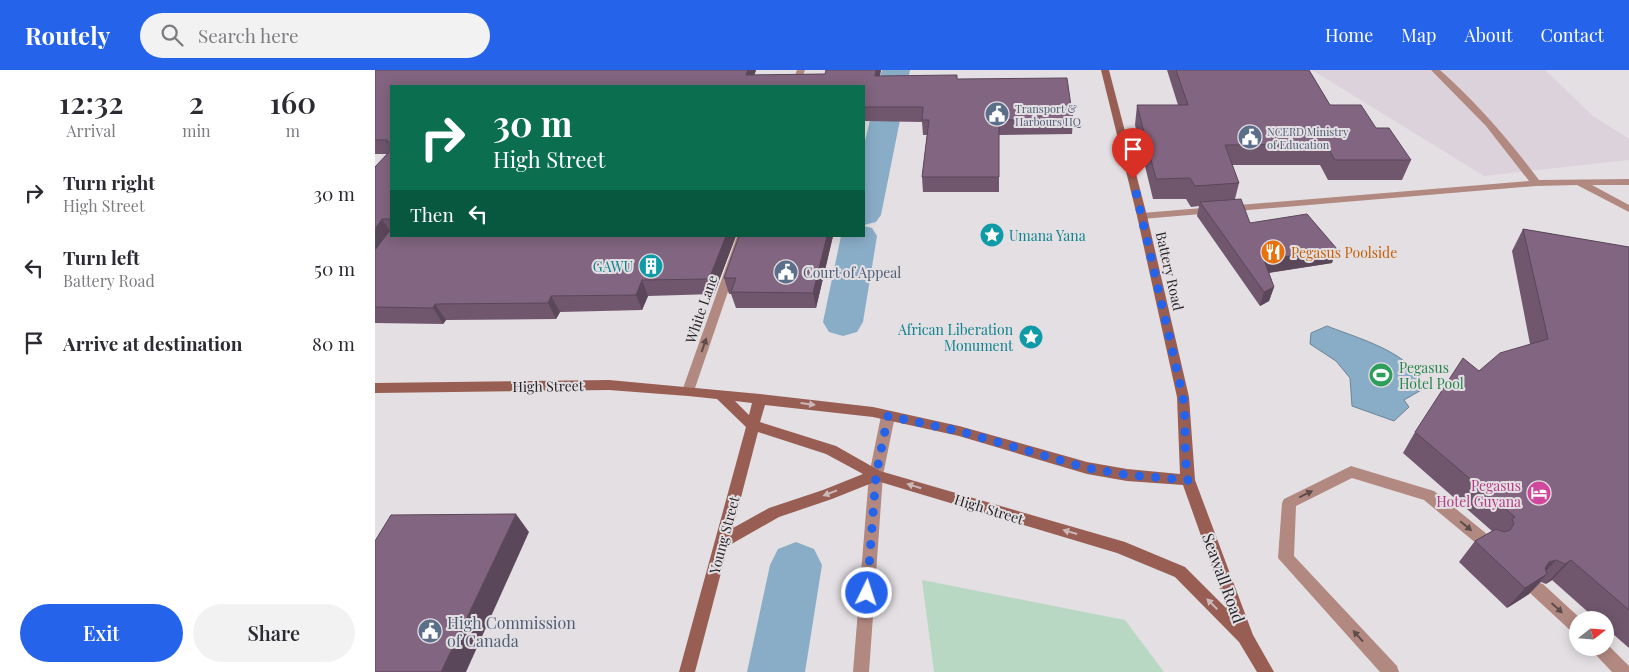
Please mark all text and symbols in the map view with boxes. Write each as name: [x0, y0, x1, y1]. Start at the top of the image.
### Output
search box: [140, 13, 490, 58]
text: Routely: [25, 19, 110, 51]
icon: search: [158, 21, 186, 49]
text: Search here: [198, 22, 299, 48]
text: Home: [1325, 23, 1373, 47]
text: Map: [1401, 23, 1436, 47]
text: About: [1464, 23, 1513, 47]
text: Contact: [1541, 23, 1604, 47]
text: 12:32: [59, 82, 123, 122]
text: 2: [189, 82, 204, 122]
text: 160: [269, 82, 316, 122]
text: 30 m: [493, 99, 573, 146]
public building icon: Transport & Harbours HQ: [984, 101, 1010, 127]
place label: Transport & Harbours HQ: [1015, 101, 1082, 129]
icon: right: [410, 105, 475, 170]
text: Arrival: [66, 120, 116, 141]
text: min: [182, 120, 211, 141]
text: m: [286, 120, 300, 141]
public building icon: NCERD Ministry of Education: [1237, 124, 1263, 150]
place label: NCERD Ministry of Education: [1267, 124, 1349, 152]
pin: [1112, 128, 1154, 179]
icon: arrive: [1119, 135, 1147, 163]
text: High Street: [493, 144, 605, 174]
text: Turn right: [63, 169, 155, 195]
icon: right: [20, 179, 48, 207]
text: 30 m: [313, 180, 355, 206]
text: High Street: [63, 195, 145, 216]
icon: left: [464, 200, 492, 228]
text: Then: [410, 201, 454, 227]
place icon: Umana Yana: [979, 222, 1005, 248]
place label: Umana Yana: [1009, 226, 1086, 245]
street label: Battery Road: [1152, 230, 1188, 312]
restaurant icon: Pegasus Poolside: [1260, 239, 1286, 265]
place label: Pegasus Poolside: [1291, 243, 1397, 262]
text: Turn left: [63, 244, 140, 270]
building icon: GAWU: [638, 253, 664, 279]
icon: left: [20, 254, 48, 282]
text: 50 m: [314, 255, 355, 281]
place label: GAWU: [593, 257, 633, 276]
public building icon: Court of Appeal: [773, 259, 799, 285]
place label: Court of Appeal: [803, 263, 901, 282]
text: Battery Road: [63, 270, 155, 291]
street label: White Lane: [680, 272, 722, 347]
place label: African Liberation Monument: [897, 320, 1014, 355]
place icon: African Liberation Monument: [1018, 324, 1044, 350]
icon: arrive: [20, 329, 48, 357]
text: Arrive at destination: [63, 330, 243, 356]
text: 80 m: [312, 330, 355, 356]
one-way arrow: [701, 337, 708, 352]
place label: Pegasus Hotel Pool: [1399, 358, 1464, 393]
sports icon: Pegasus Hotel Pool: [1368, 362, 1394, 388]
street label: High Street: [512, 376, 585, 396]
one-way arrow: [800, 400, 816, 408]
place label: Pegasus Hotel Guyana: [1436, 476, 1521, 511]
hotel icon: Pegasus Hotel Guyana: [1526, 480, 1552, 506]
one-way arrow: [907, 482, 922, 490]
street label: High Street: [952, 489, 1027, 529]
one-way arrow: [823, 490, 838, 497]
one-way arrow: [1298, 490, 1313, 499]
street label: Young Street: [704, 493, 744, 577]
one-way arrow: [1460, 520, 1472, 531]
one-way arrow: [1063, 528, 1078, 536]
street label: Seawall Road: [1198, 530, 1250, 626]
position arrow: [840, 566, 892, 618]
one-way arrow: [1206, 598, 1218, 610]
one-way arrow: [1551, 602, 1563, 614]
button: Exit: [20, 604, 183, 662]
button: Share: [193, 604, 355, 662]
north arrow: [1569, 611, 1614, 656]
map controls: [1569, 611, 1614, 656]
place label: High Commission of Canada: [447, 612, 576, 651]
public building icon: High Commission of Canada: [417, 618, 443, 644]
one-way arrow: [1352, 631, 1364, 643]

